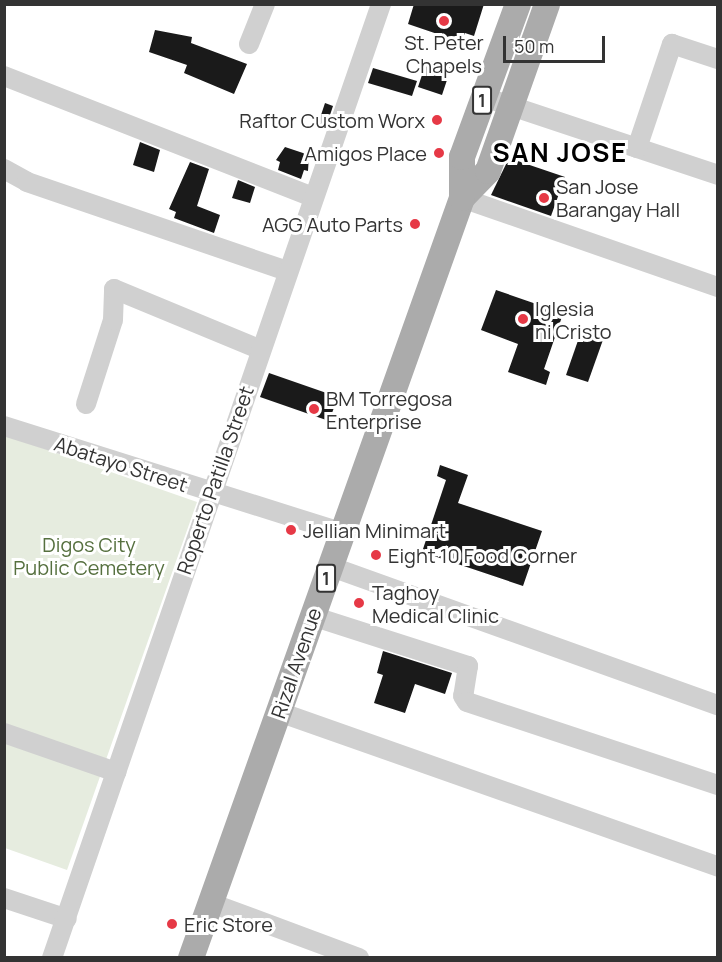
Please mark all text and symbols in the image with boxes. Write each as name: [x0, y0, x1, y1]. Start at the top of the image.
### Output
marker: St. Peter Chapels: [437, 14, 451, 28]
scale bar: [506, 24, 608, 62]
place label: St. Peter Chapels: [404, 30, 484, 77]
text: 50 m: [514, 34, 554, 58]
road number: 1: [472, 85, 492, 115]
place label: Raftor Custom Worx: [239, 108, 425, 132]
marker: Raftor Custom Worx: [430, 113, 444, 127]
district label: SAN JOSE: [492, 137, 628, 169]
place label: Amigos Place: [304, 141, 427, 165]
marker: Amigos Place: [432, 146, 446, 160]
place label: San Jose Barangay Hall: [556, 174, 680, 221]
marker: San Jose Barangay Hall: [537, 191, 551, 205]
place label: AGG Auto Parts: [262, 212, 403, 236]
marker: AGG Auto Parts: [408, 217, 422, 231]
place label: Iglesia ni Cristo: [535, 296, 612, 343]
marker: Iglesia ni Cristo: [516, 312, 530, 326]
street label: Roperto Patilla Street: [172, 383, 258, 577]
place label: BM Torregosa Enterprise: [326, 386, 452, 433]
marker: BM Torregosa Enterprise: [307, 402, 321, 416]
street label: Abatayo Street: [51, 431, 191, 497]
place label: Jellian Minimart: [303, 518, 446, 542]
marker: Jellian Minimart: [284, 523, 298, 537]
park label: Digos City Public Cemetery: [13, 532, 165, 579]
place label: Eight 10 Food Corner: [388, 543, 577, 567]
marker: Eight 10 Food Corner: [369, 548, 383, 562]
road number: 1: [316, 563, 336, 593]
place label: Taghoy Medical Clinic: [372, 580, 499, 627]
marker: Taghoy Medical Clinic: [350, 594, 368, 612]
street label: Rizal Avenue: [266, 604, 326, 722]
place label: Eric Store: [184, 912, 273, 936]
marker: Eric Store: [165, 917, 179, 931]

